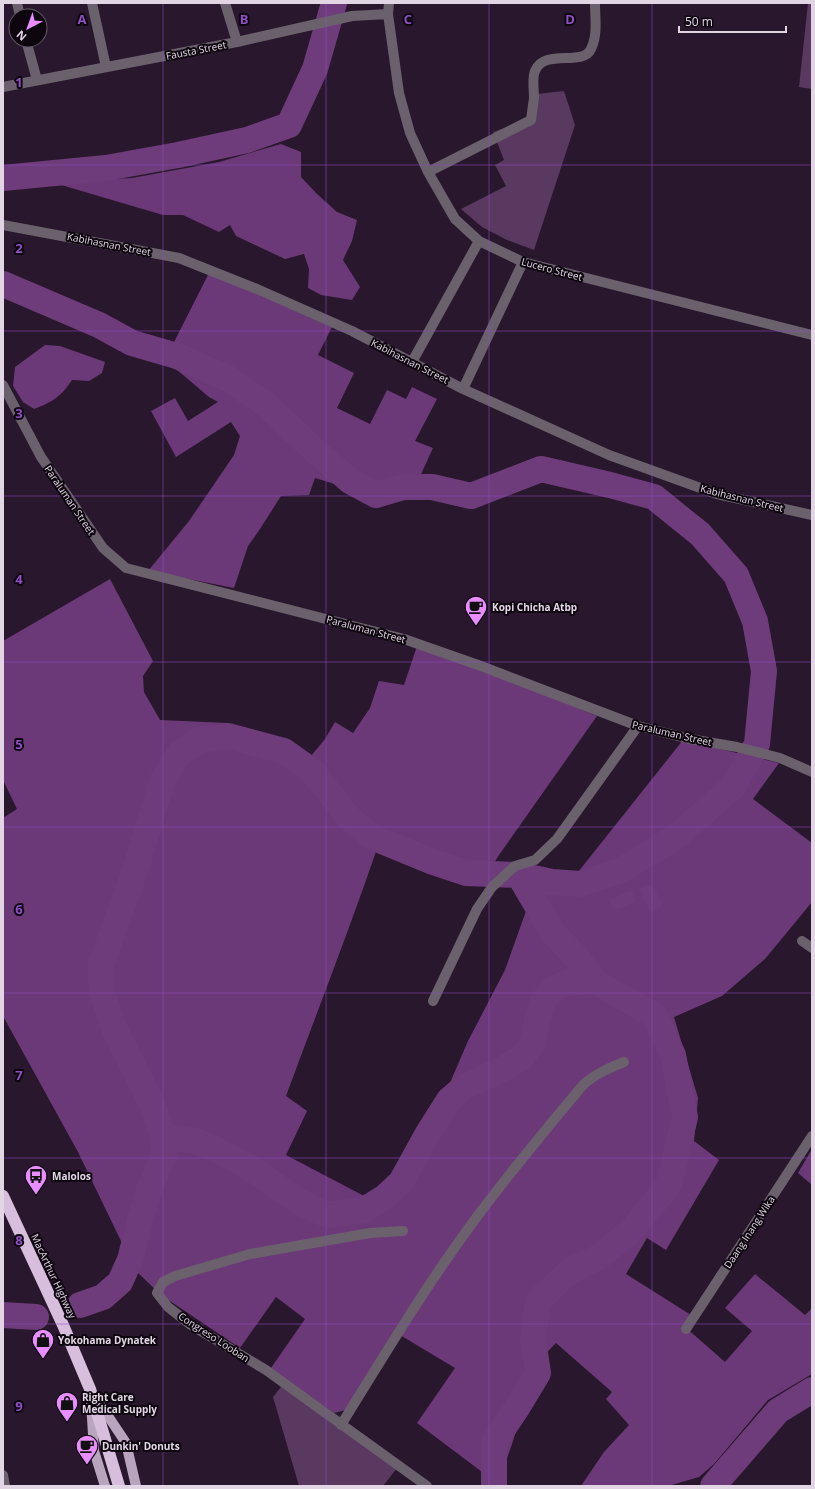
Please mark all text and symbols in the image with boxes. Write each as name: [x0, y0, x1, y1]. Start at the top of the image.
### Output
north arrow: [8, 8, 48, 48]
scale bar: [679, 8, 786, 34]
text: A: [78, 10, 87, 28]
text: B: [240, 10, 249, 28]
text: C: [404, 10, 412, 28]
text: D: [565, 10, 575, 28]
text: 50 m: [685, 13, 713, 30]
text: N: [13, 27, 29, 45]
street label: Fausta Street: [165, 37, 228, 63]
text: 1: [15, 73, 23, 91]
street label: Kabihasnan Street: [66, 229, 153, 259]
text: 2: [15, 239, 23, 257]
street label: Lucero Street: [520, 254, 584, 284]
street label: Kabihasnan Street: [369, 335, 451, 387]
text: 3: [15, 404, 23, 422]
street label: Paraluman Street: [41, 462, 99, 538]
street label: Kabihasnan Street: [699, 481, 785, 515]
text: 4: [15, 570, 23, 588]
cafe icon: Kopi Chicha Atbp: [463, 594, 489, 627]
place label: Kopi Chicha Atbp: [492, 600, 577, 614]
street label: Paraluman Street: [325, 612, 408, 646]
street label: Paraluman Street: [631, 717, 714, 749]
text: 5: [15, 735, 23, 753]
text: 6: [15, 900, 23, 918]
text: 7: [15, 1066, 23, 1084]
bus stop icon: Malolos: [23, 1163, 49, 1196]
place label: Malolos: [52, 1169, 91, 1183]
street label: Daang Inang Wika: [720, 1193, 778, 1271]
text: 8: [15, 1231, 23, 1249]
street label: MacArthur Highway: [28, 1231, 80, 1322]
street label: Congreso Looban: [176, 1309, 252, 1365]
shop icon: Yokohama Dynatek: [30, 1327, 56, 1360]
place label: Yokohama Dynatek: [58, 1333, 157, 1347]
shop icon: Right Care Medical Supply: [54, 1390, 80, 1423]
place label: Right Care Medical Supply: [82, 1390, 157, 1416]
text: 9: [15, 1397, 23, 1415]
cafe icon: Dunkin' Donuts: [74, 1433, 100, 1466]
place label: Dunkin' Donuts: [102, 1439, 180, 1453]

